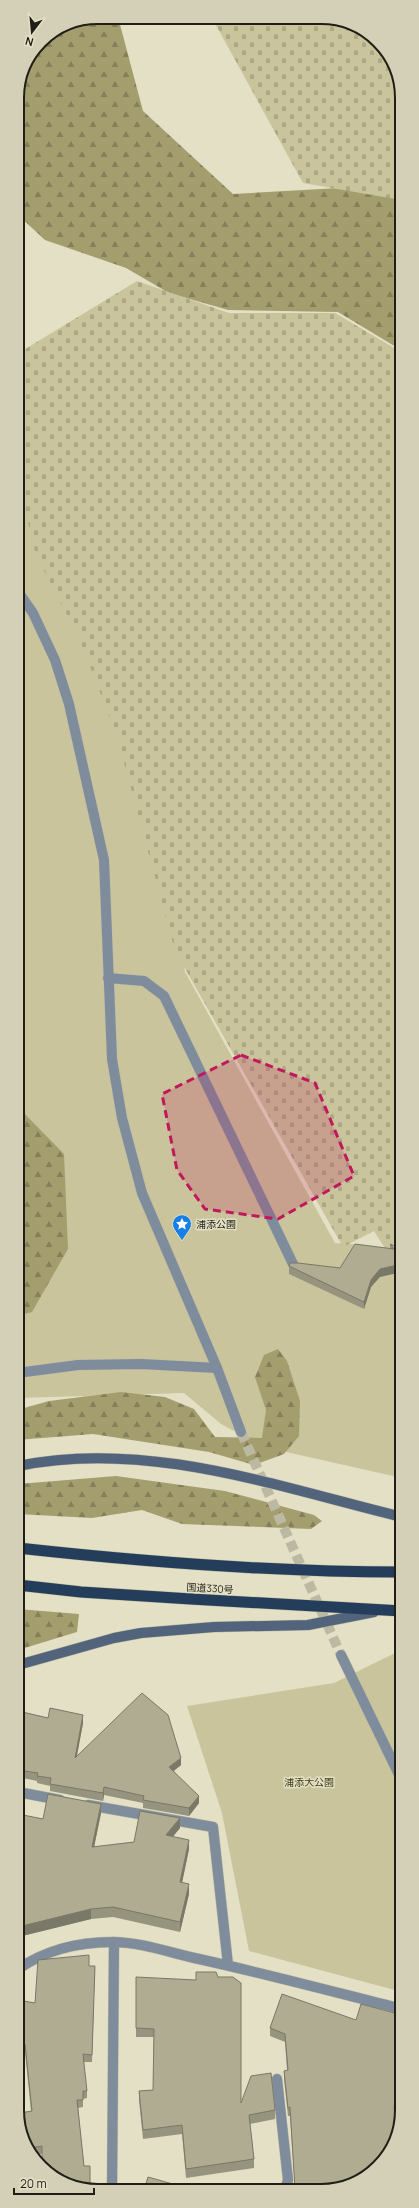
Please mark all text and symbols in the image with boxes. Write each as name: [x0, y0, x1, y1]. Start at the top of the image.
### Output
north arrow: [12, 12, 52, 52]
text: N: [23, 34, 35, 50]
place icon: 浦添公園: [171, 1213, 193, 1241]
place label: 浦添公園: [196, 1217, 236, 1231]
street label: 国道330号: [186, 1580, 234, 1596]
park label: 浦添大公園: [284, 1775, 334, 1789]
scale bar: [14, 2170, 94, 2196]
text: 20 m: [20, 2175, 47, 2192]

